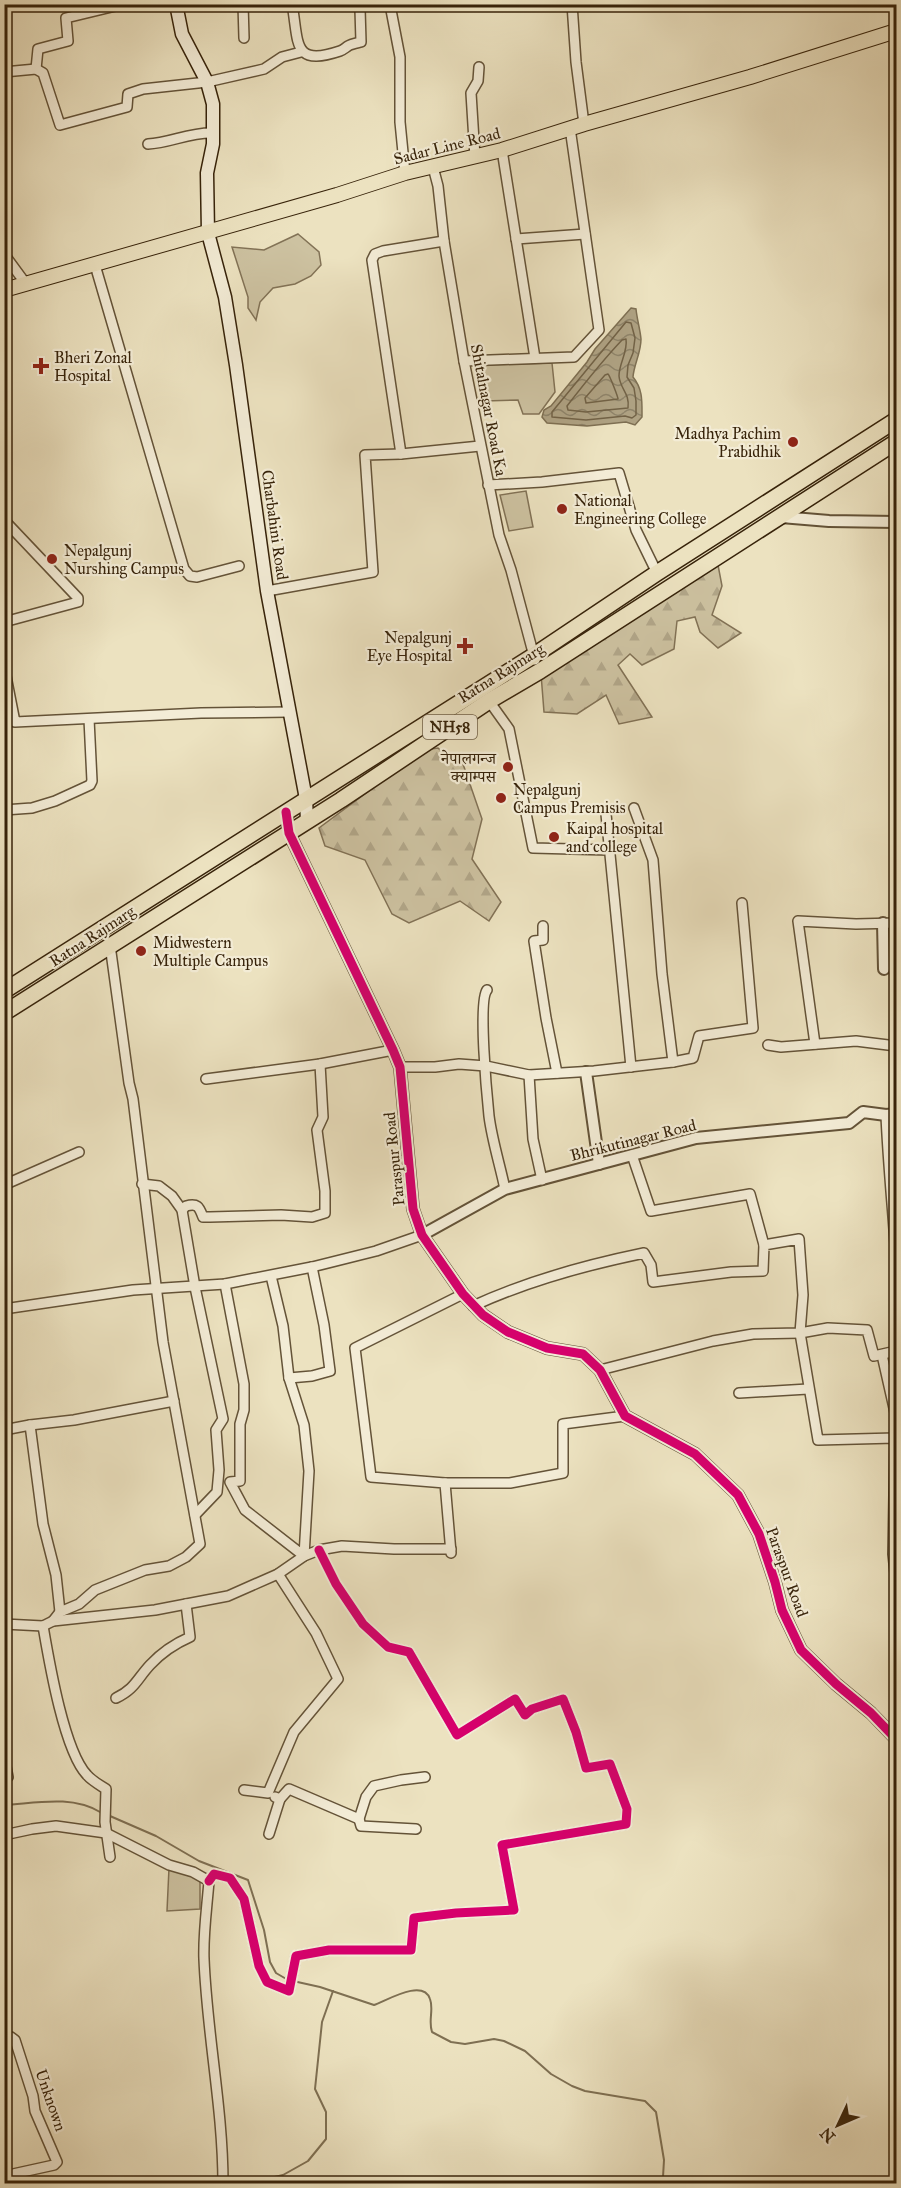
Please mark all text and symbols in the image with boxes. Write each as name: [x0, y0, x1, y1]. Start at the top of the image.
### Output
street label: Sadar Line Road: [392, 124, 502, 168]
street label: Shitalnagar Road Ka: [466, 342, 511, 478]
place label: Bheri Zonal Hospital: [54, 348, 133, 385]
marker: Bheri Zonal Hospital: [32, 357, 50, 375]
place label: Madhya Pachim Prabidhik: [674, 424, 782, 461]
marker: Madhya Pachim Prabidhik: [786, 435, 800, 449]
street label: Charbahini Road: [258, 469, 292, 581]
place label: National Engineering College: [574, 491, 707, 529]
marker: National Engineering College: [555, 502, 569, 516]
place label: Nepalgunj Nurshing Campus: [64, 541, 184, 579]
marker: Nepalgunj Nurshing Campus: [45, 552, 59, 566]
place label: Nepalgunj Eye Hospital: [367, 628, 453, 665]
marker: Nepalgunj Eye Hospital: [456, 637, 474, 655]
street label: Ratna Rajmarg: [454, 639, 549, 708]
road number: NH58: [423, 715, 477, 739]
place label: नेपालगन्ज क्याम्पस: [440, 749, 498, 786]
marker: नेपालगन्ज क्याम्पस: [501, 760, 515, 774]
place label: Nepalgunj Campus Premisis: [513, 780, 626, 817]
marker: Nepalgunj Campus Premisis: [494, 791, 508, 805]
place label: Kaipal hospital and college: [566, 819, 664, 857]
marker: Kaipal hospital and college: [547, 830, 561, 844]
street label: Ratna Rajmarg: [46, 901, 139, 972]
place label: Midwestern Multiple Campus: [153, 933, 268, 970]
marker: Midwestern Multiple Campus: [134, 944, 148, 958]
street label: Paraspur Road: [380, 1111, 408, 1207]
street label: Bhrikutinagar Road: [568, 1115, 698, 1166]
street label: Paraspur Road: [762, 1524, 812, 1620]
street label: Unknown: [32, 2067, 71, 2134]
north arrow: [808, 2095, 868, 2155]
text: N: [816, 2123, 839, 2147]

